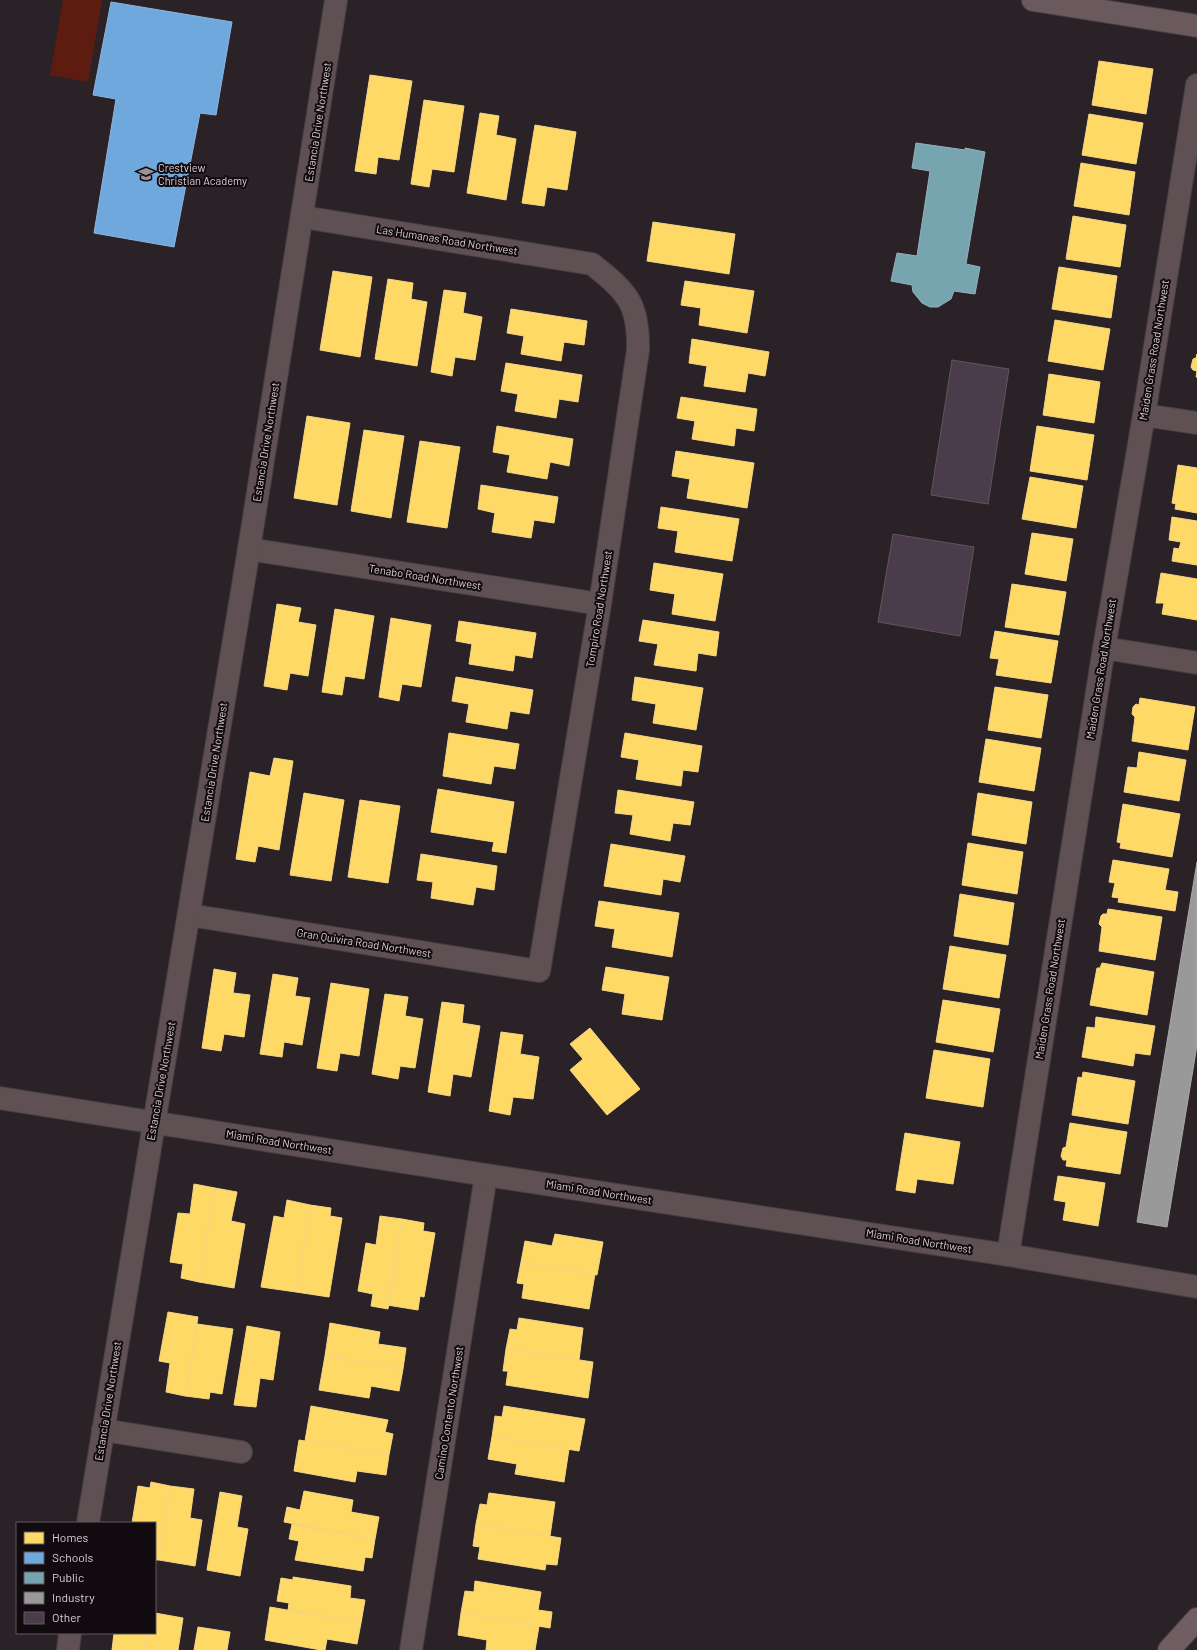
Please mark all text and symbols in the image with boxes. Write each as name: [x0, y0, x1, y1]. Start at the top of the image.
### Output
street label: Estancia Drive Northwest: [302, 61, 333, 183]
place label: Crestview Christian Academy: [158, 161, 247, 187]
school or university icon: Crestview Christian Academy: [137, 165, 155, 183]
street label: Las Humanas Road Northwest: [375, 222, 519, 257]
street label: Maiden Grass Road Northwest: [1136, 279, 1171, 421]
street label: Estancia Drive Northwest: [250, 381, 281, 503]
street label: Tompiro Road Northwest: [583, 549, 614, 668]
street label: Tenabo Road Northwest: [368, 561, 482, 592]
street label: Maiden Grass Road Northwest: [1083, 598, 1118, 740]
street label: Estancia Drive Northwest: [198, 701, 229, 823]
street label: Maiden Grass Road Northwest: [1032, 918, 1067, 1060]
street label: Gran Quivira Road Northwest: [296, 925, 432, 960]
street label: Estancia Drive Northwest: [144, 1020, 177, 1141]
street label: Miami Road Northwest: [225, 1127, 333, 1156]
street label: Miami Road Northwest: [545, 1177, 653, 1206]
street label: Miami Road Northwest: [865, 1226, 973, 1255]
street label: Estancia Drive Northwest: [92, 1340, 123, 1462]
street label: Camino Contento Northwest: [432, 1345, 465, 1480]
legend: [16, 1522, 156, 1634]
text: Homes: [52, 1530, 89, 1544]
text: Schools: [52, 1550, 93, 1564]
text: Public: [52, 1570, 84, 1584]
text: Industry: [52, 1590, 95, 1604]
text: Other: [52, 1610, 82, 1624]

